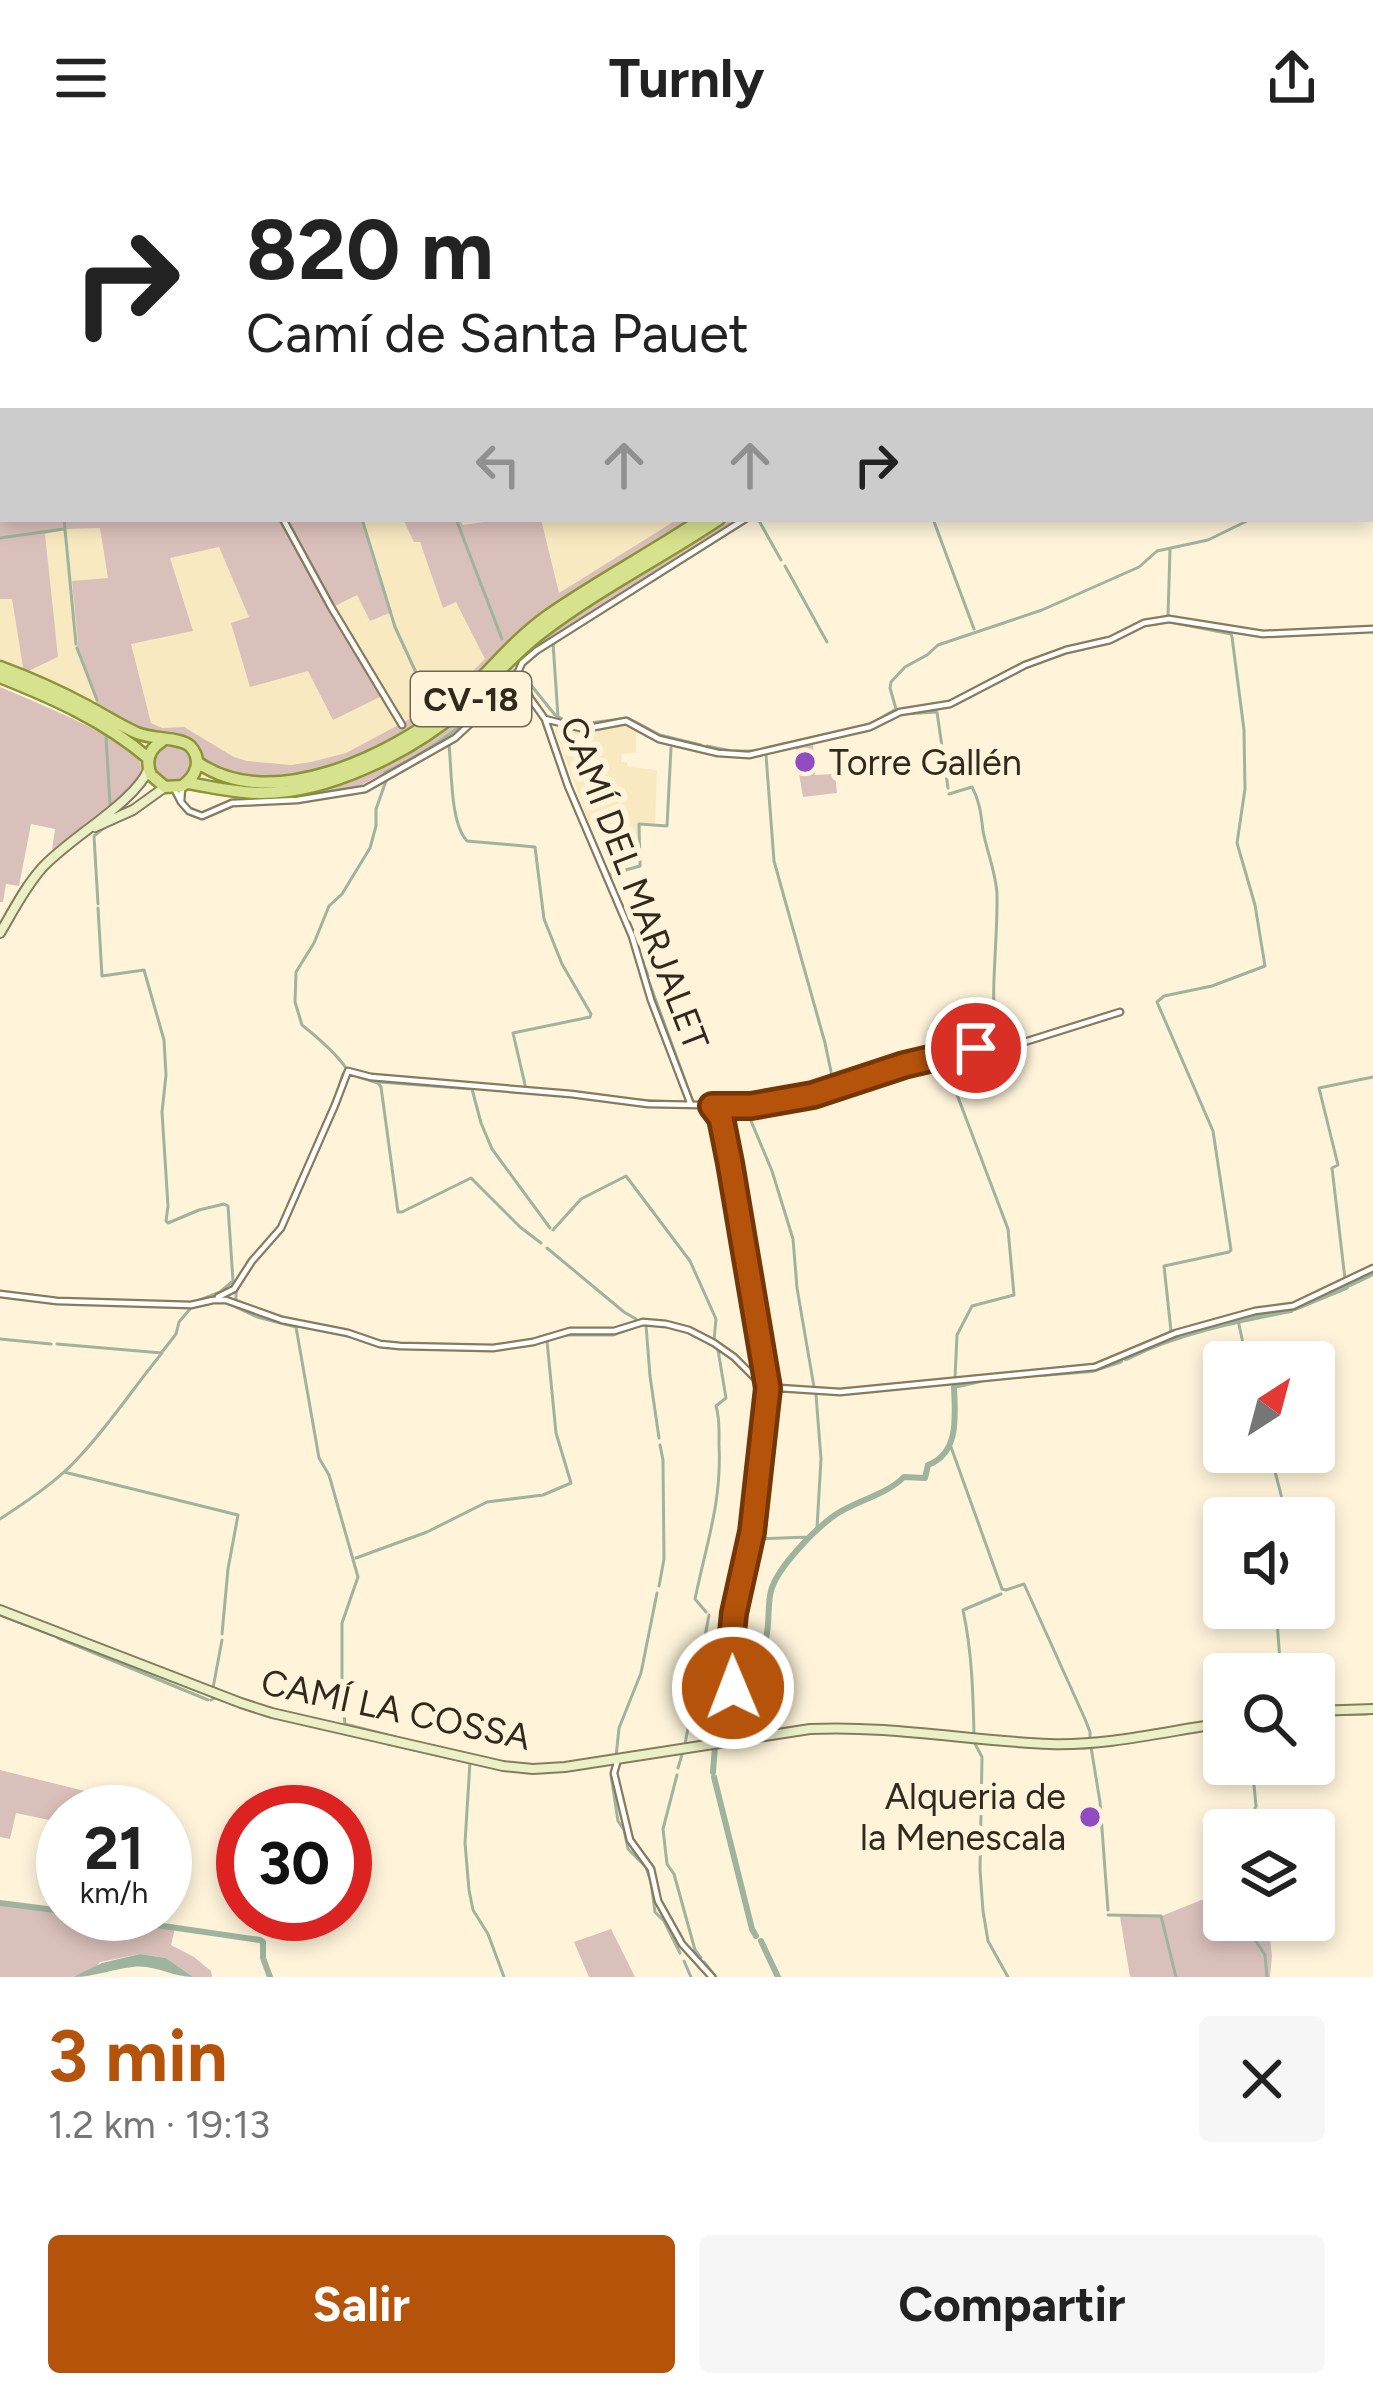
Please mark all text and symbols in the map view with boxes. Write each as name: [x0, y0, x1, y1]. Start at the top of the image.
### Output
icon: menu: [48, 45, 114, 111]
icon: share: [1259, 45, 1325, 111]
text: Turnly: [609, 46, 764, 111]
text: 820 m: [246, 199, 494, 300]
icon: right: [48, 204, 204, 360]
text: Camí de Santa Pauet: [246, 301, 749, 366]
icon: left: [465, 432, 531, 498]
icon: ahead: [591, 432, 657, 498]
icon: ahead: [717, 432, 783, 498]
icon: right: [843, 432, 909, 498]
road number: CV-18: [411, 672, 531, 726]
street label: CAMÍ DEL MARJALET: [551, 711, 718, 1056]
place label: Torre Gallén: [829, 741, 1022, 784]
marker: Torre Gallén: [792, 749, 818, 775]
pin: [925, 997, 1027, 1099]
icon: arrive: [943, 1015, 1009, 1081]
north arrow: [1203, 1341, 1335, 1473]
map controls: [1203, 1341, 1335, 1941]
button: sound: [1203, 1497, 1335, 1629]
position arrow: [670, 1625, 796, 1751]
button: search: [1203, 1653, 1335, 1785]
street label: CAMÍ LA COSSA: [257, 1660, 535, 1759]
place label: Alqueria de la Menescala: [860, 1775, 1066, 1859]
speed limit sign: 30: [216, 1785, 372, 1941]
marker: Alqueria de la Menescala: [1077, 1804, 1103, 1830]
button: layers: [1203, 1809, 1335, 1941]
text: 21: [84, 1812, 144, 1884]
text: km/h: [80, 1874, 148, 1911]
text: 3 min: [48, 2013, 228, 2099]
button: close: [1199, 2016, 1325, 2142]
text: 1.2 km · 19:13: [48, 2101, 270, 2148]
button: Salir: [48, 2235, 675, 2373]
button: Compartir: [699, 2235, 1325, 2373]

